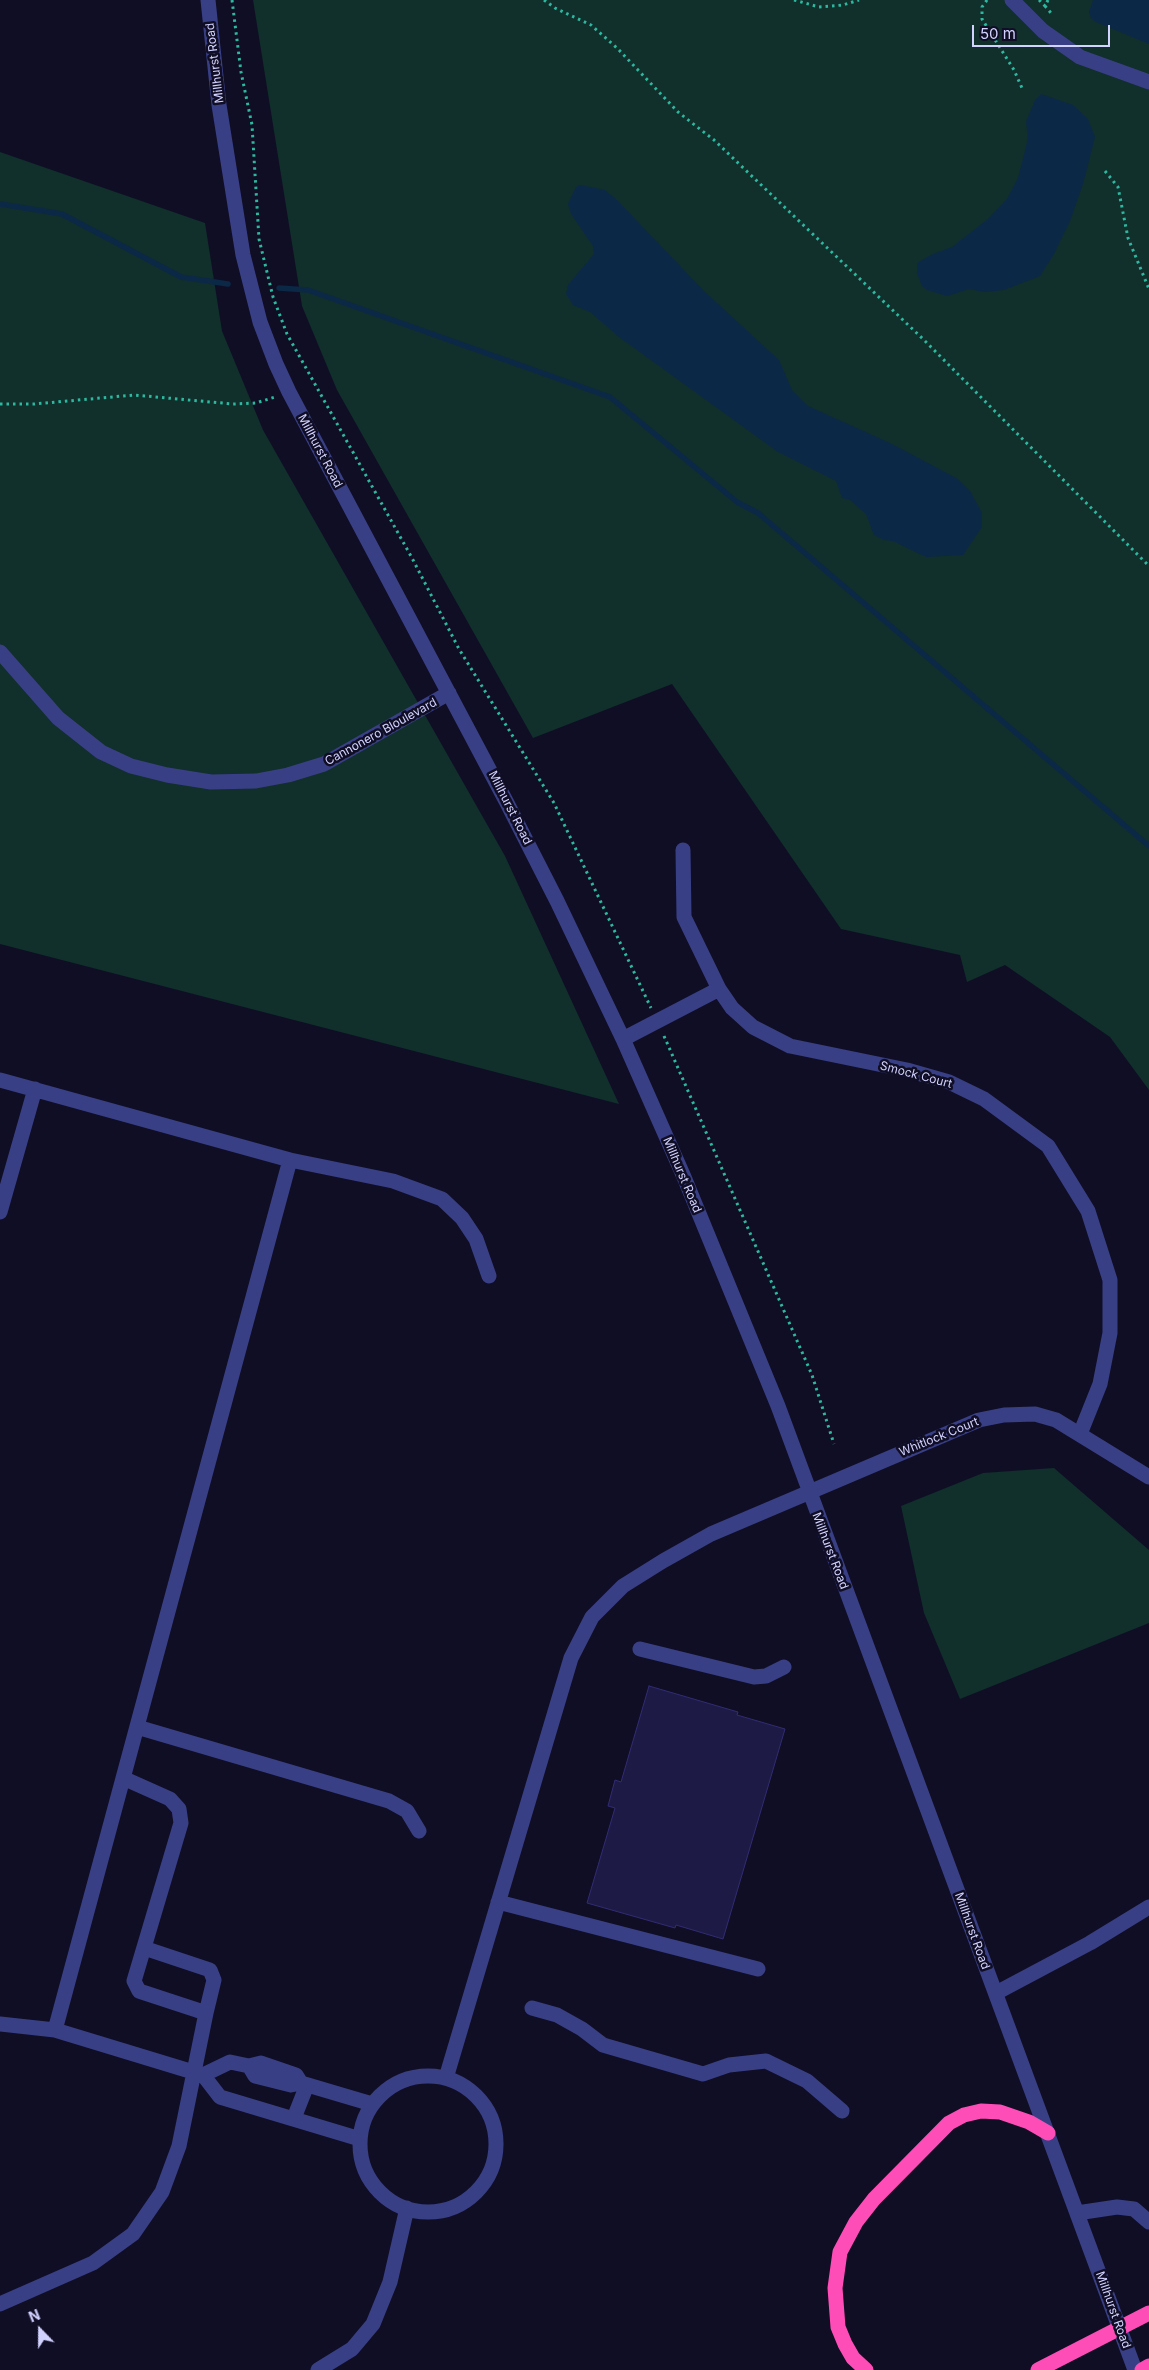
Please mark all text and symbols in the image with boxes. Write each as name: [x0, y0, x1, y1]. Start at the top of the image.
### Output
scale bar: [974, 15, 1112, 47]
street label: Millhurst Road: [203, 22, 227, 104]
text: 50 m: [980, 24, 1016, 43]
street label: Millhurst Road: [295, 412, 345, 490]
street label: Cannonero Bloulevard: [323, 695, 439, 769]
street label: Millhurst Road: [485, 769, 535, 847]
street label: Smock Court: [878, 1058, 954, 1092]
street label: Millhurst Road: [660, 1135, 704, 1215]
street label: Whitlock Court: [897, 1415, 981, 1459]
street label: Millhurst Road: [809, 1511, 851, 1591]
street label: Millhurst Road: [951, 1891, 993, 1971]
street label: Millhurst Road: [1092, 2270, 1134, 2350]
north arrow: [15, 2305, 65, 2355]
text: N: [26, 2306, 42, 2326]

